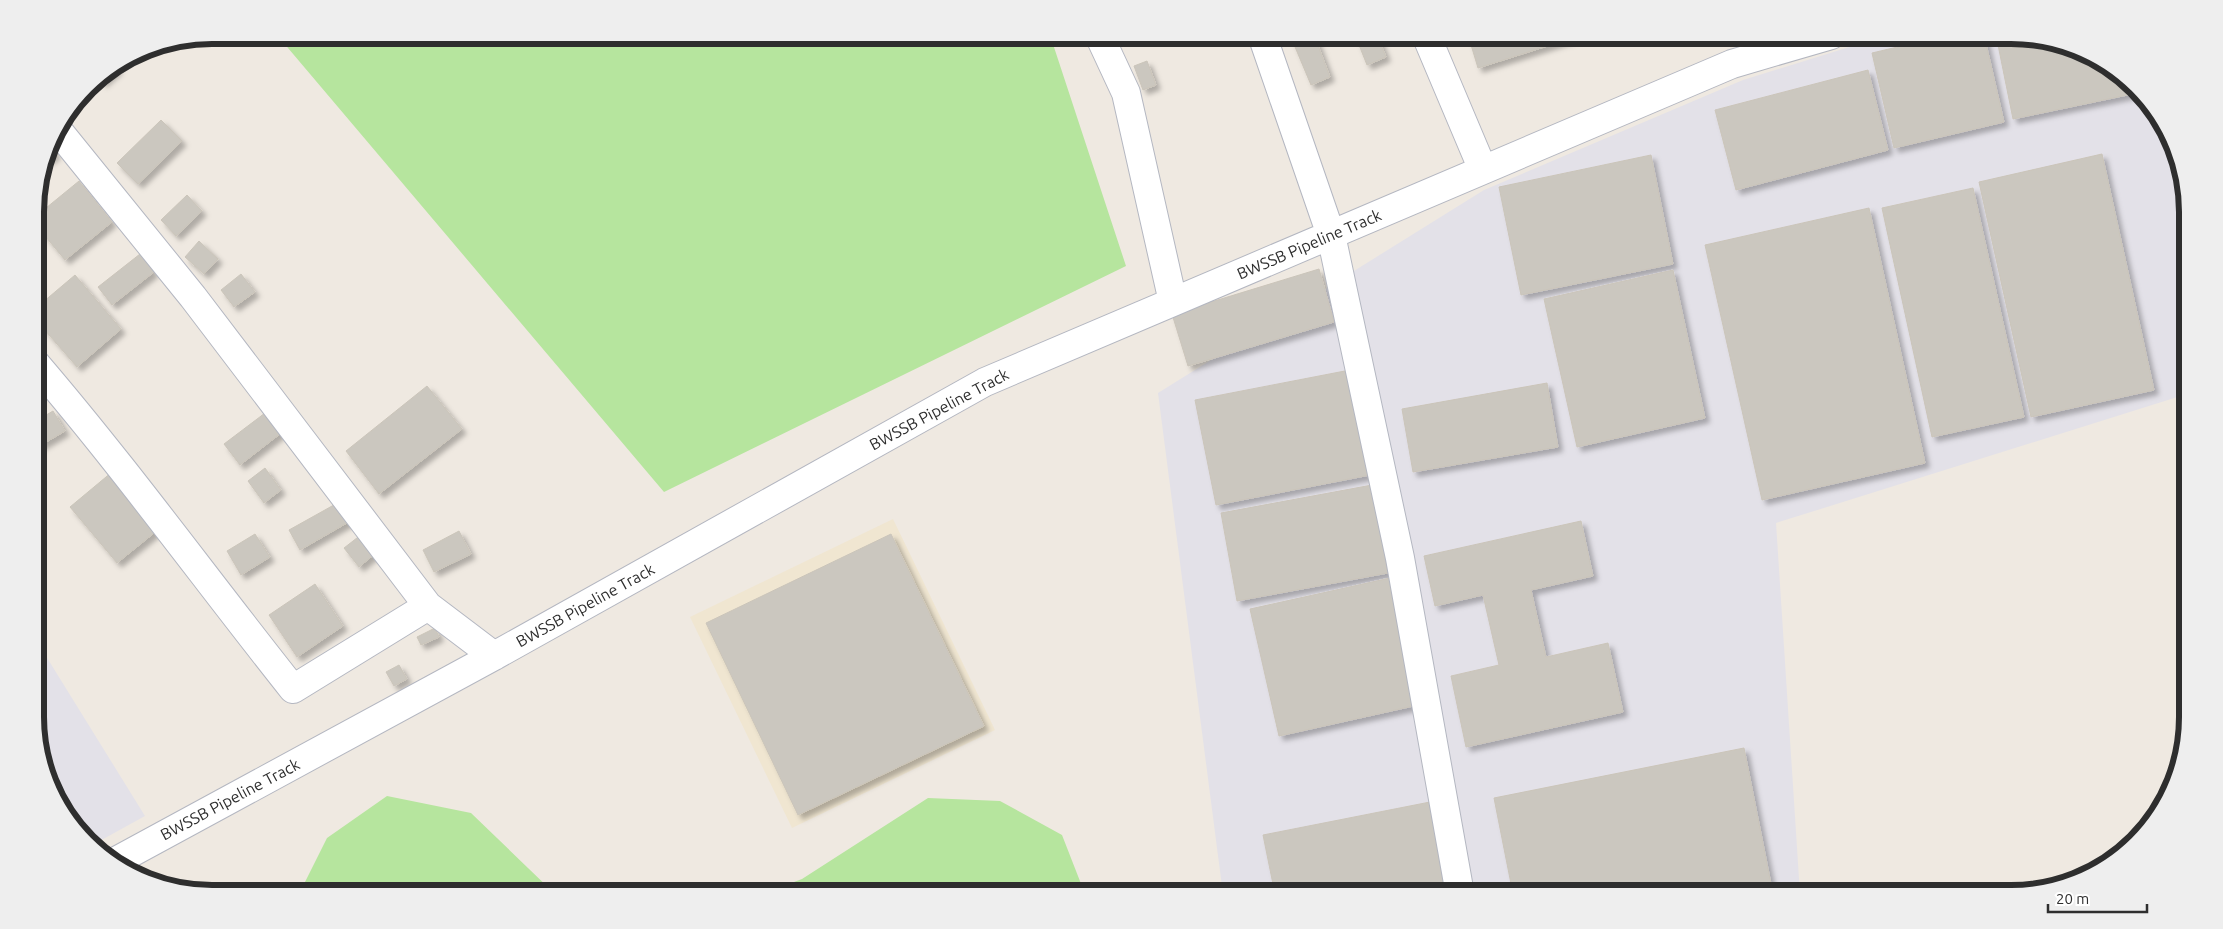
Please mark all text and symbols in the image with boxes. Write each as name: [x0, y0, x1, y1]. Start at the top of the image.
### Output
street label: BWSSB Pipeline Track: [1234, 205, 1384, 283]
street label: BWSSB Pipeline Track: [866, 365, 1012, 453]
street label: BWSSB Pipeline Track: [513, 560, 657, 650]
street label: BWSSB Pipeline Track: [157, 755, 303, 843]
scale bar: [2048, 882, 2147, 914]
text: 20 m: [2056, 890, 2089, 907]

